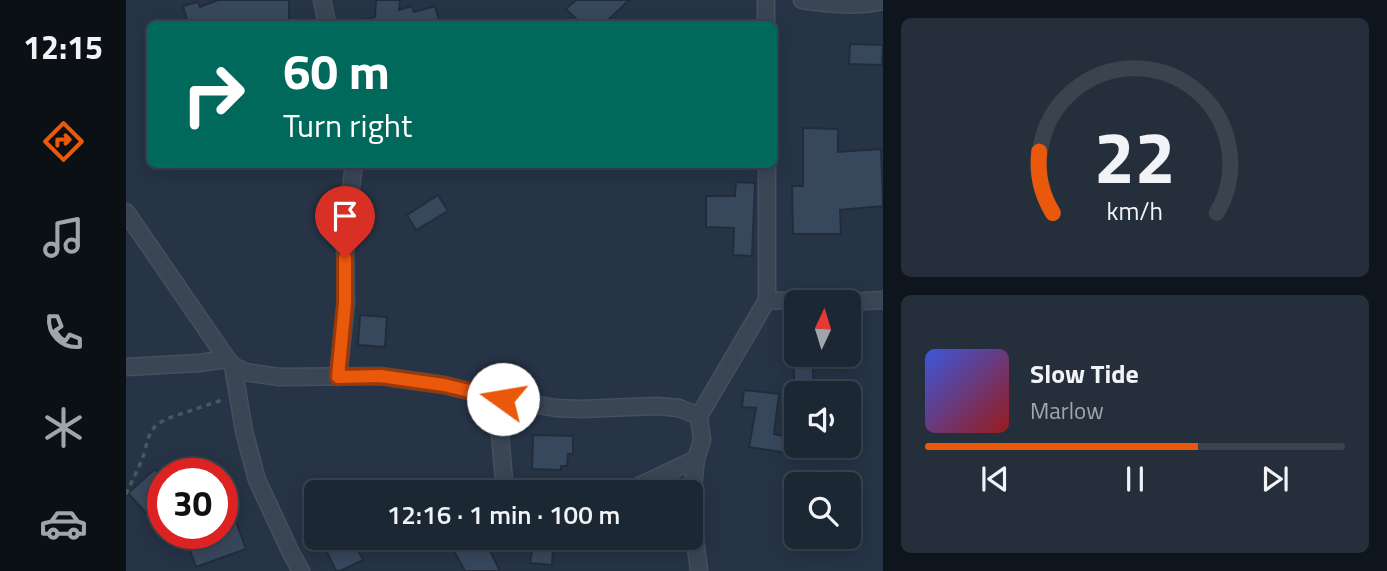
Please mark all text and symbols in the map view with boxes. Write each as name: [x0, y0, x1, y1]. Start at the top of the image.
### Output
text: 12:15: [23, 23, 103, 71]
text: 60 m: [283, 33, 390, 108]
icon: right: [168, 49, 259, 140]
text: Turn right: [283, 101, 412, 149]
text: 22: [1094, 102, 1176, 212]
icon: directions: [39, 117, 88, 166]
pin: [315, 186, 375, 258]
text: km/h: [1107, 192, 1163, 230]
icon: arrive: [326, 197, 364, 235]
icon: music: [39, 213, 88, 262]
north arrow: [784, 290, 861, 368]
map controls: [784, 290, 861, 549]
icon: phone: [39, 308, 88, 357]
text: Slow Tide: [1030, 354, 1139, 393]
position arrow: [466, 362, 540, 436]
button: sound: [784, 381, 861, 458]
text: Marlow: [1030, 393, 1104, 428]
icon: climate: [39, 403, 88, 452]
speed limit sign: 30: [147, 458, 238, 549]
icon: previous: [976, 460, 1014, 498]
icon: pause: [1116, 460, 1154, 498]
icon: next: [1256, 460, 1294, 498]
button: search: [784, 472, 861, 549]
text: 12:16 · 1 min · 100 m: [387, 495, 620, 534]
icon: car: [39, 499, 88, 548]

